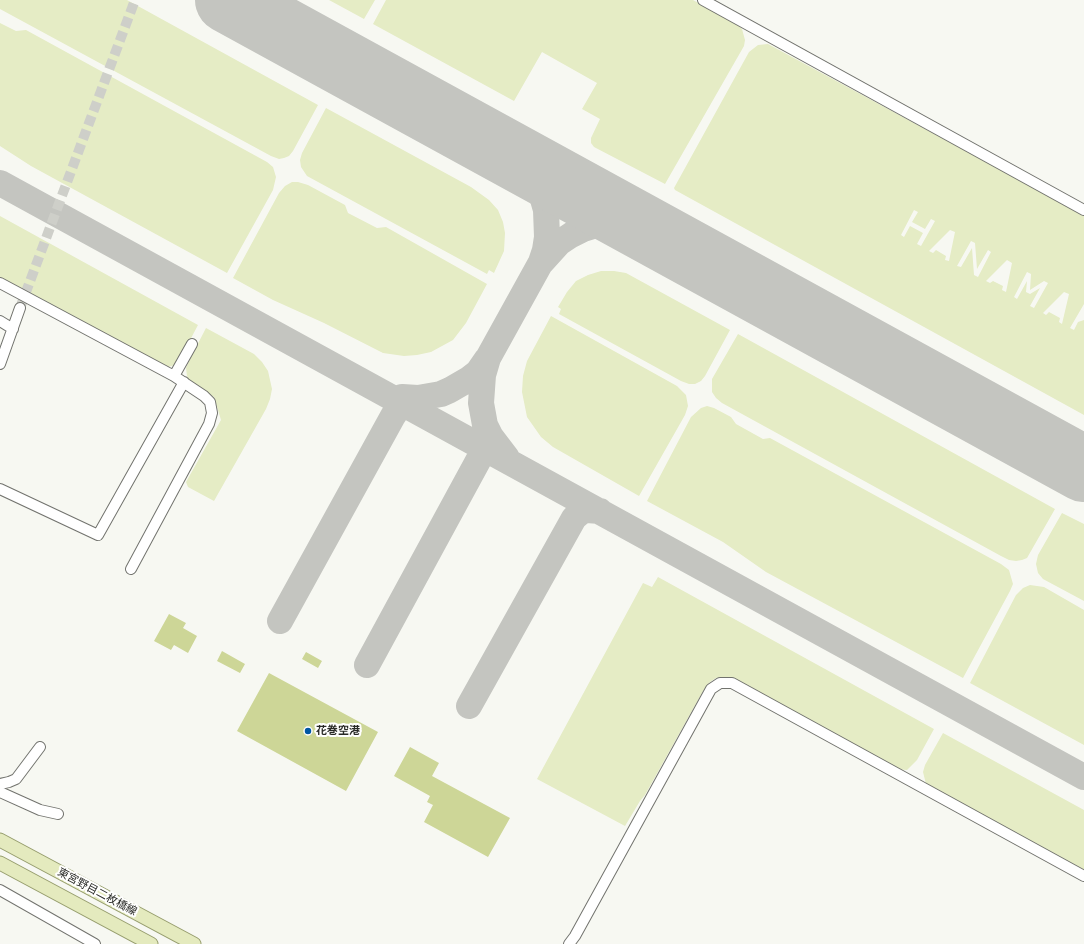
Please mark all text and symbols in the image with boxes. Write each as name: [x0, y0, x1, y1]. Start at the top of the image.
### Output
place label: 花巻空港: [316, 724, 360, 738]
marker: 花巻空港: [303, 726, 313, 736]
street label: 東宮野目二枚橋線: [55, 866, 139, 918]

